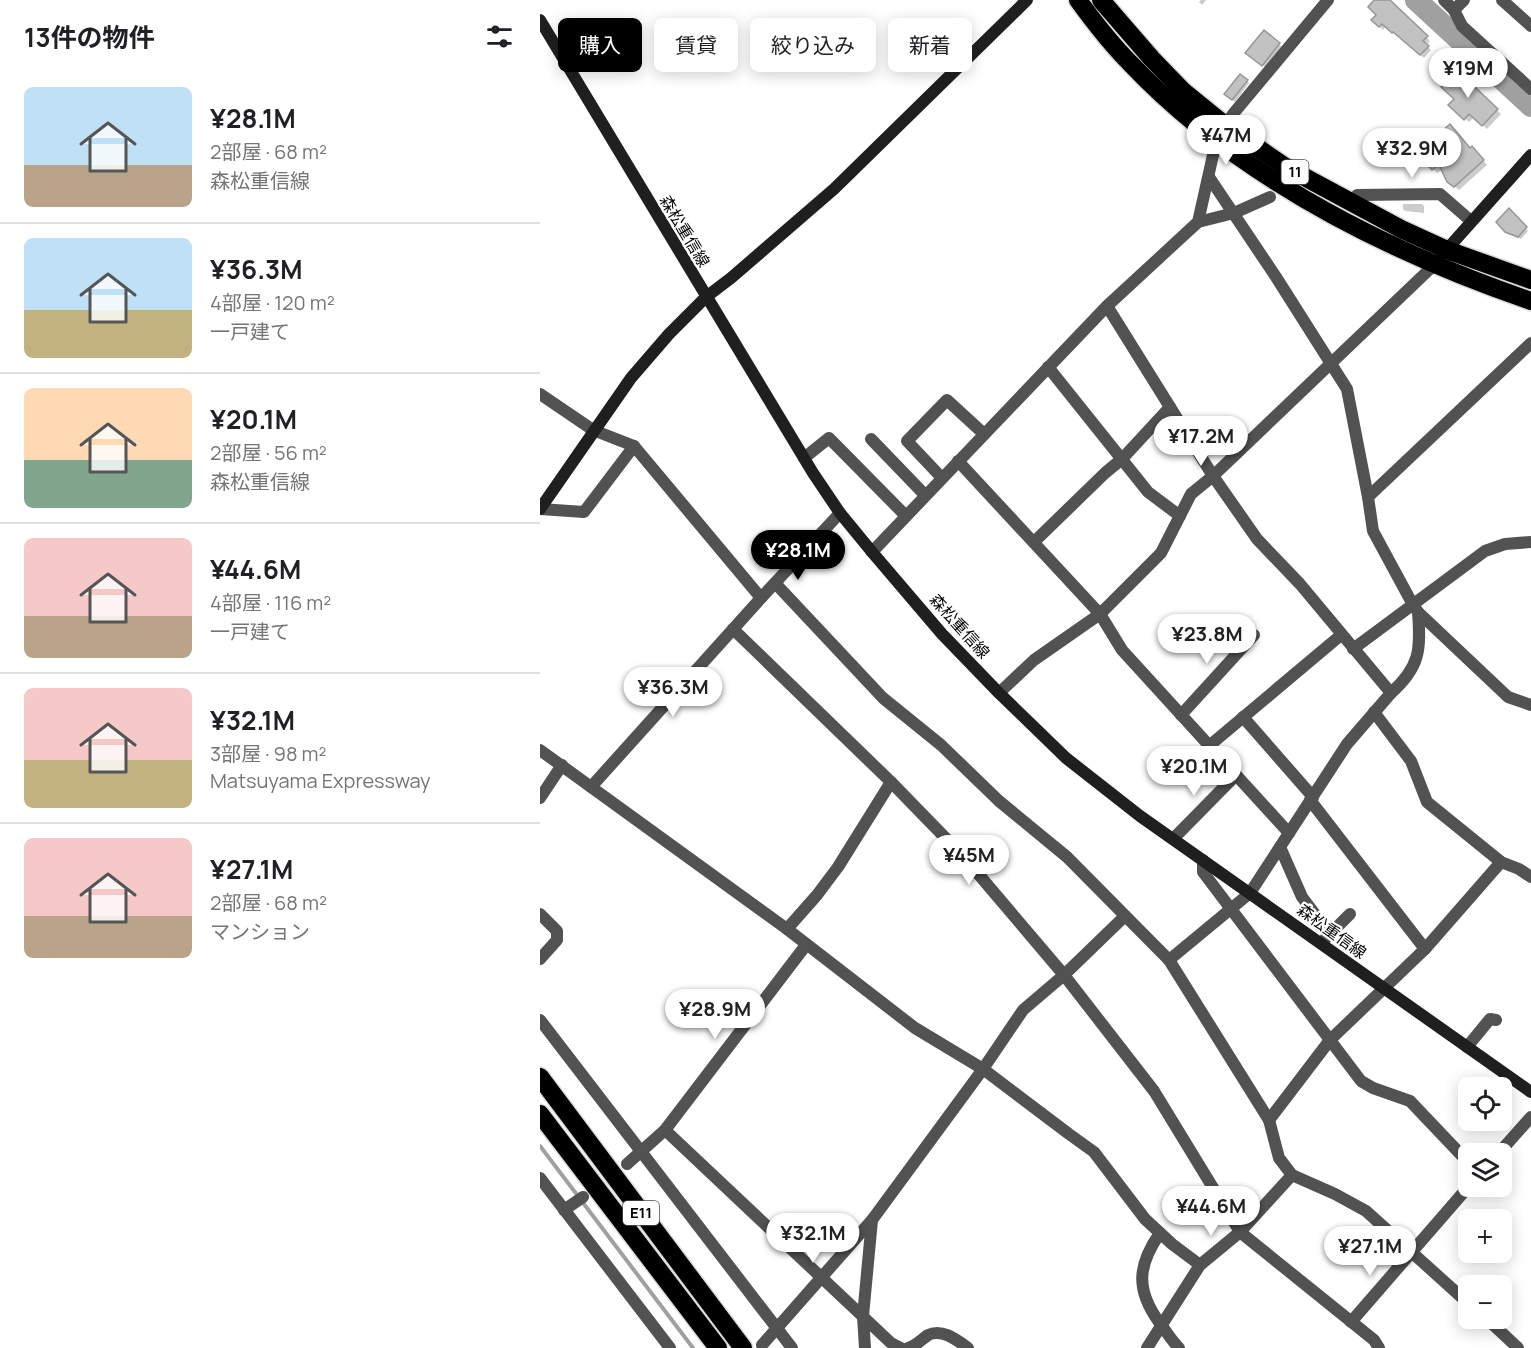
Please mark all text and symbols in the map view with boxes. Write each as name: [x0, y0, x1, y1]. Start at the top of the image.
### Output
chip: 購入: [558, 18, 642, 72]
chip: 賃貸: [654, 18, 738, 72]
chip: 絞り込み: [750, 18, 876, 72]
chip: 新着: [888, 18, 972, 72]
text: 13件の物件: [24, 19, 155, 55]
icon: filters: [483, 20, 516, 53]
pin: ¥19M: [1432, 48, 1504, 99]
text: ¥19M: [1443, 54, 1493, 81]
text: ¥28.1M: [210, 100, 296, 136]
icon: home: [72, 111, 144, 183]
pin: ¥47M: [1190, 115, 1262, 166]
text: ¥47M: [1201, 121, 1251, 148]
pin: ¥32.9M: [1363, 128, 1461, 179]
text: ¥32.9M: [1376, 134, 1448, 161]
text: 2部屋 · 68 m²: [210, 138, 327, 165]
road number: 11: [1282, 160, 1308, 184]
text: 森松重信線: [210, 167, 310, 194]
street label: 森松重信線: [655, 191, 715, 271]
text: ¥36.3M: [210, 251, 302, 287]
icon: home: [72, 262, 144, 334]
text: 4部屋 · 120 m²: [210, 289, 335, 316]
text: 一戸建て: [210, 318, 290, 345]
text: ¥20.1M: [210, 401, 297, 437]
icon: home: [72, 412, 144, 484]
pin: ¥17.2M: [1152, 416, 1250, 467]
text: ¥17.2M: [1168, 422, 1234, 449]
text: 2部屋 · 56 m²: [210, 439, 327, 466]
text: 森松重信線: [210, 468, 310, 495]
pin: ¥28.1M: [749, 530, 847, 581]
text: ¥28.1M: [765, 536, 831, 563]
text: ¥44.6M: [210, 551, 301, 587]
icon: home: [72, 562, 144, 634]
text: 4部屋 · 116 m²: [210, 589, 331, 616]
street label: 森松重信線: [925, 589, 995, 663]
pin: ¥23.8M: [1158, 614, 1256, 665]
text: 一戸建て: [210, 618, 290, 645]
text: ¥23.8M: [1171, 620, 1243, 647]
pin: ¥36.3M: [624, 667, 722, 718]
text: ¥36.3M: [637, 673, 709, 700]
text: ¥32.1M: [210, 702, 295, 738]
icon: home: [72, 712, 144, 784]
text: 3部屋 · 98 m²: [210, 740, 327, 767]
pin: ¥20.1M: [1145, 746, 1243, 797]
text: ¥20.1M: [1161, 752, 1227, 779]
text: Matsuyama Expressway: [210, 767, 431, 794]
pin: ¥45M: [933, 835, 1005, 886]
text: ¥45M: [943, 841, 995, 868]
text: ¥27.1M: [210, 851, 293, 887]
icon: home: [72, 862, 144, 934]
text: 2部屋 · 68 m²: [210, 889, 327, 916]
street label: 森松重信線: [1293, 899, 1371, 963]
text: マンション: [210, 918, 310, 945]
pin: ¥28.9M: [666, 989, 764, 1040]
text: ¥28.9M: [679, 995, 751, 1022]
map controls: [1458, 1077, 1512, 1329]
button: locate: [1458, 1077, 1512, 1131]
button: layers: [1458, 1143, 1512, 1197]
pin: ¥44.6M: [1162, 1186, 1260, 1237]
text: ¥44.6M: [1176, 1192, 1246, 1219]
road number: E11: [623, 1201, 659, 1225]
button: +: [1458, 1209, 1512, 1263]
pin: ¥32.1M: [764, 1213, 862, 1264]
text: ¥32.1M: [780, 1219, 846, 1246]
pin: ¥27.1M: [1321, 1226, 1419, 1277]
text: ¥27.1M: [1338, 1232, 1402, 1259]
button: −: [1458, 1275, 1512, 1329]

